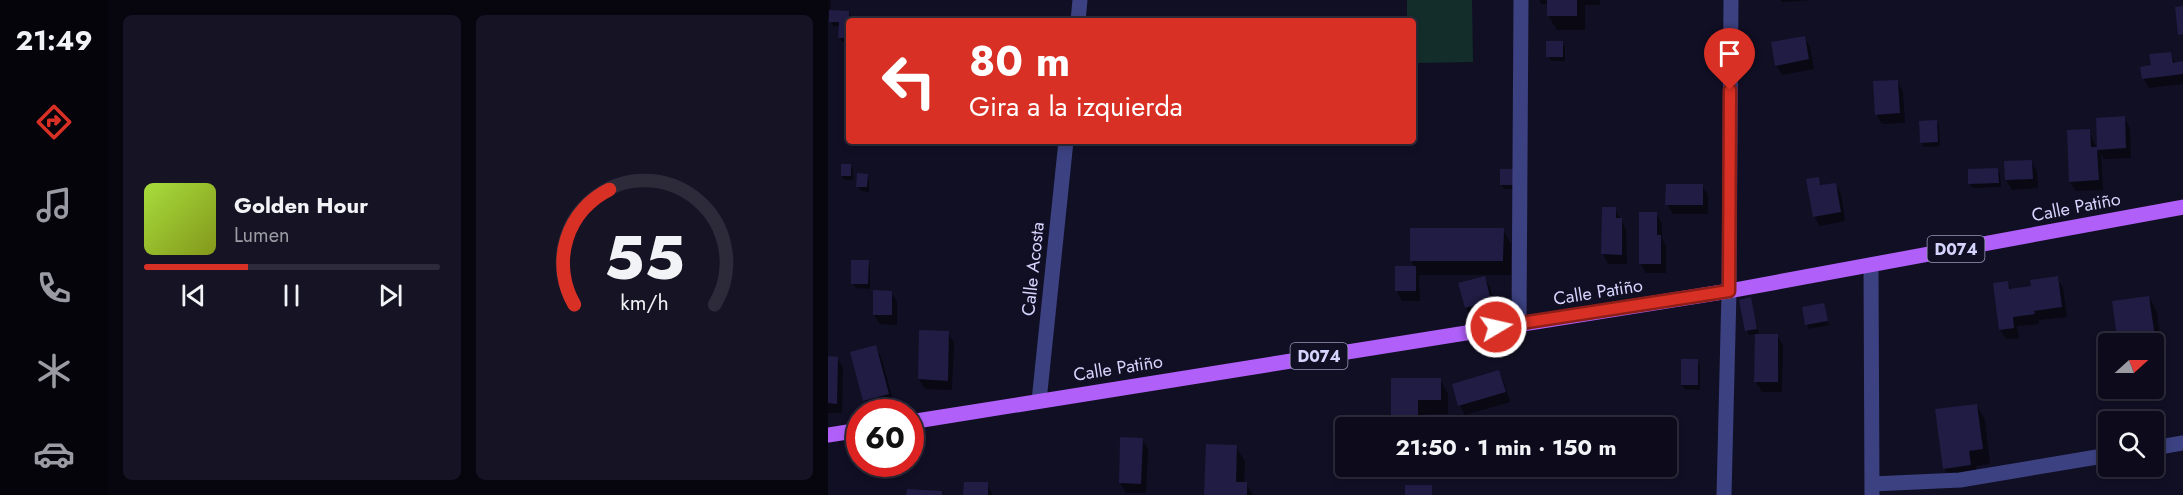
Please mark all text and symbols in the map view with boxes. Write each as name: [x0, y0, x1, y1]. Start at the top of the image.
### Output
text: 21:49: [15, 21, 93, 60]
pin: [1704, 28, 1755, 90]
text: 80 m: [969, 31, 1070, 92]
icon: arrive: [1713, 37, 1746, 70]
icon: left: [870, 42, 948, 120]
text: Gira a la izquierda: [969, 87, 1183, 126]
icon: directions: [33, 101, 75, 143]
icon: music: [33, 184, 75, 226]
street label: Calle Patiño: [2029, 186, 2123, 228]
text: Golden Hour: [234, 189, 368, 221]
text: 55: [604, 212, 684, 302]
text: Lumen: [234, 221, 290, 250]
street label: Calle Acosta: [1015, 221, 1051, 317]
road number: D074: [1928, 236, 1984, 262]
icon: phone: [33, 267, 75, 309]
street label: Calle Patiño: [1551, 272, 1645, 312]
icon: previous: [177, 279, 210, 312]
icon: pause: [275, 279, 308, 312]
icon: next: [374, 279, 407, 312]
text: km/h: [620, 287, 668, 318]
position arrow: [1464, 295, 1528, 359]
north arrow: [2098, 333, 2164, 399]
map controls: [2098, 333, 2164, 477]
road number: D074: [1290, 343, 1348, 369]
street label: Calle Patiño: [1071, 348, 1165, 388]
icon: climate: [33, 350, 75, 392]
speed limit sign: 60: [846, 399, 924, 477]
button: search: [2098, 411, 2164, 477]
text: 21:50 · 1 min · 150 m: [1395, 431, 1617, 463]
icon: car: [33, 433, 75, 475]

